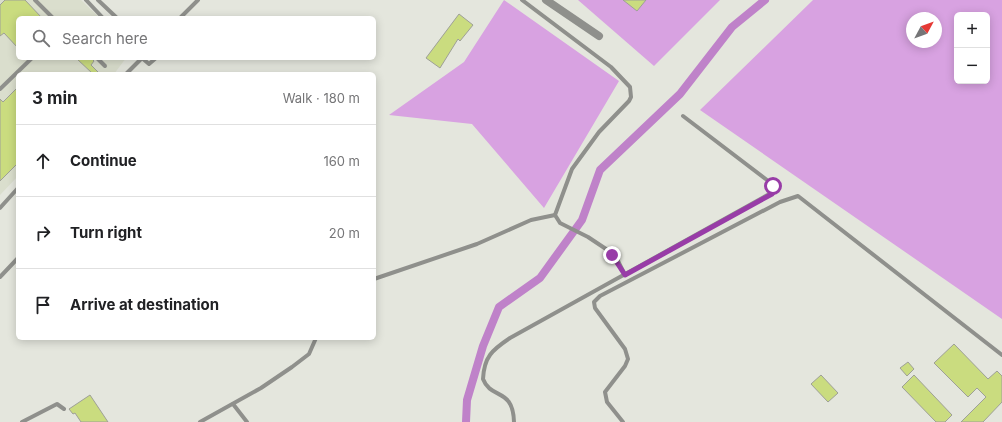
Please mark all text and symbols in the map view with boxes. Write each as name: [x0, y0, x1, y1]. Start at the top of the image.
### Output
north arrow: [906, 12, 942, 48]
map controls: [954, 12, 990, 84]
button: +: [954, 12, 990, 48]
search box: [16, 16, 376, 60]
icon: search: [30, 27, 52, 49]
text: Search here: [62, 29, 148, 48]
button: −: [954, 48, 990, 84]
text: 3 min: [32, 88, 78, 108]
text: Walk · 180 m: [283, 90, 360, 106]
icon: ahead: [32, 150, 54, 172]
text: Continue: [70, 151, 137, 170]
text: 160 m: [323, 153, 360, 169]
route start: [764, 177, 782, 195]
icon: right: [32, 222, 54, 244]
text: Turn right: [70, 223, 142, 242]
text: 20 m: [329, 225, 360, 241]
route end: [603, 246, 621, 264]
icon: arrive: [32, 294, 54, 316]
text: Arrive at destination: [70, 295, 219, 314]

